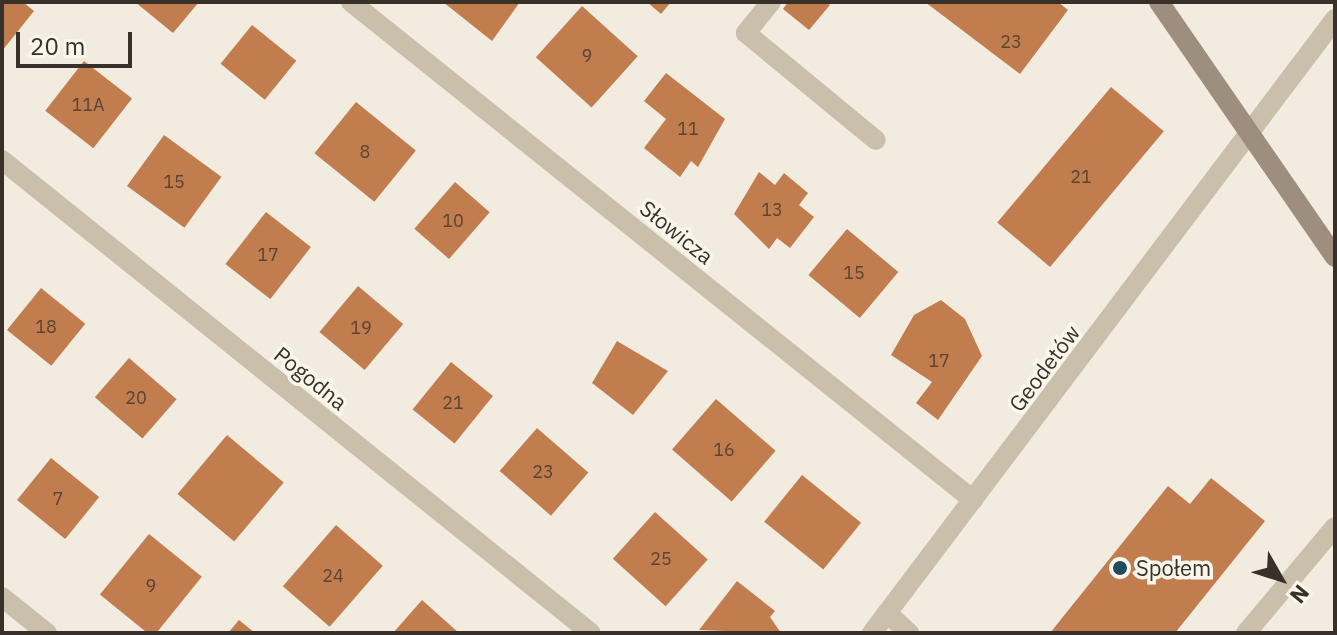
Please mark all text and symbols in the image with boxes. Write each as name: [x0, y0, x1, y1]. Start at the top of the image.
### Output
scale bar: [20, 16, 136, 66]
text: 20 m: [30, 30, 85, 62]
house number: 23: [1000, 31, 1022, 53]
house number: 9: [582, 45, 592, 67]
house number: 11A: [71, 94, 105, 116]
house number: 11: [677, 118, 699, 140]
house number: 8: [360, 141, 370, 163]
house number: 21: [1070, 166, 1092, 188]
house number: 15: [163, 171, 185, 193]
street label: Słowicza: [635, 195, 719, 269]
house number: 13: [761, 199, 783, 221]
house number: 10: [442, 210, 464, 232]
house number: 17: [257, 244, 279, 266]
house number: 15: [843, 262, 865, 284]
house number: 18: [35, 316, 57, 338]
house number: 19: [350, 317, 372, 339]
street label: Geodetów: [1003, 320, 1085, 416]
street label: Pogodna: [269, 341, 353, 415]
house number: 17: [928, 350, 950, 372]
house number: 20: [125, 387, 147, 409]
house number: 21: [442, 392, 464, 414]
house number: 16: [713, 439, 735, 461]
house number: 23: [532, 461, 554, 483]
house number: 7: [53, 488, 63, 510]
north arrow: [1241, 539, 1321, 619]
house number: 25: [650, 548, 672, 570]
place label: Społem: [1136, 555, 1211, 581]
marker: Społem: [1111, 559, 1129, 577]
house number: 24: [322, 565, 344, 587]
house number: 9: [146, 575, 156, 597]
text: N: [1284, 579, 1316, 610]

